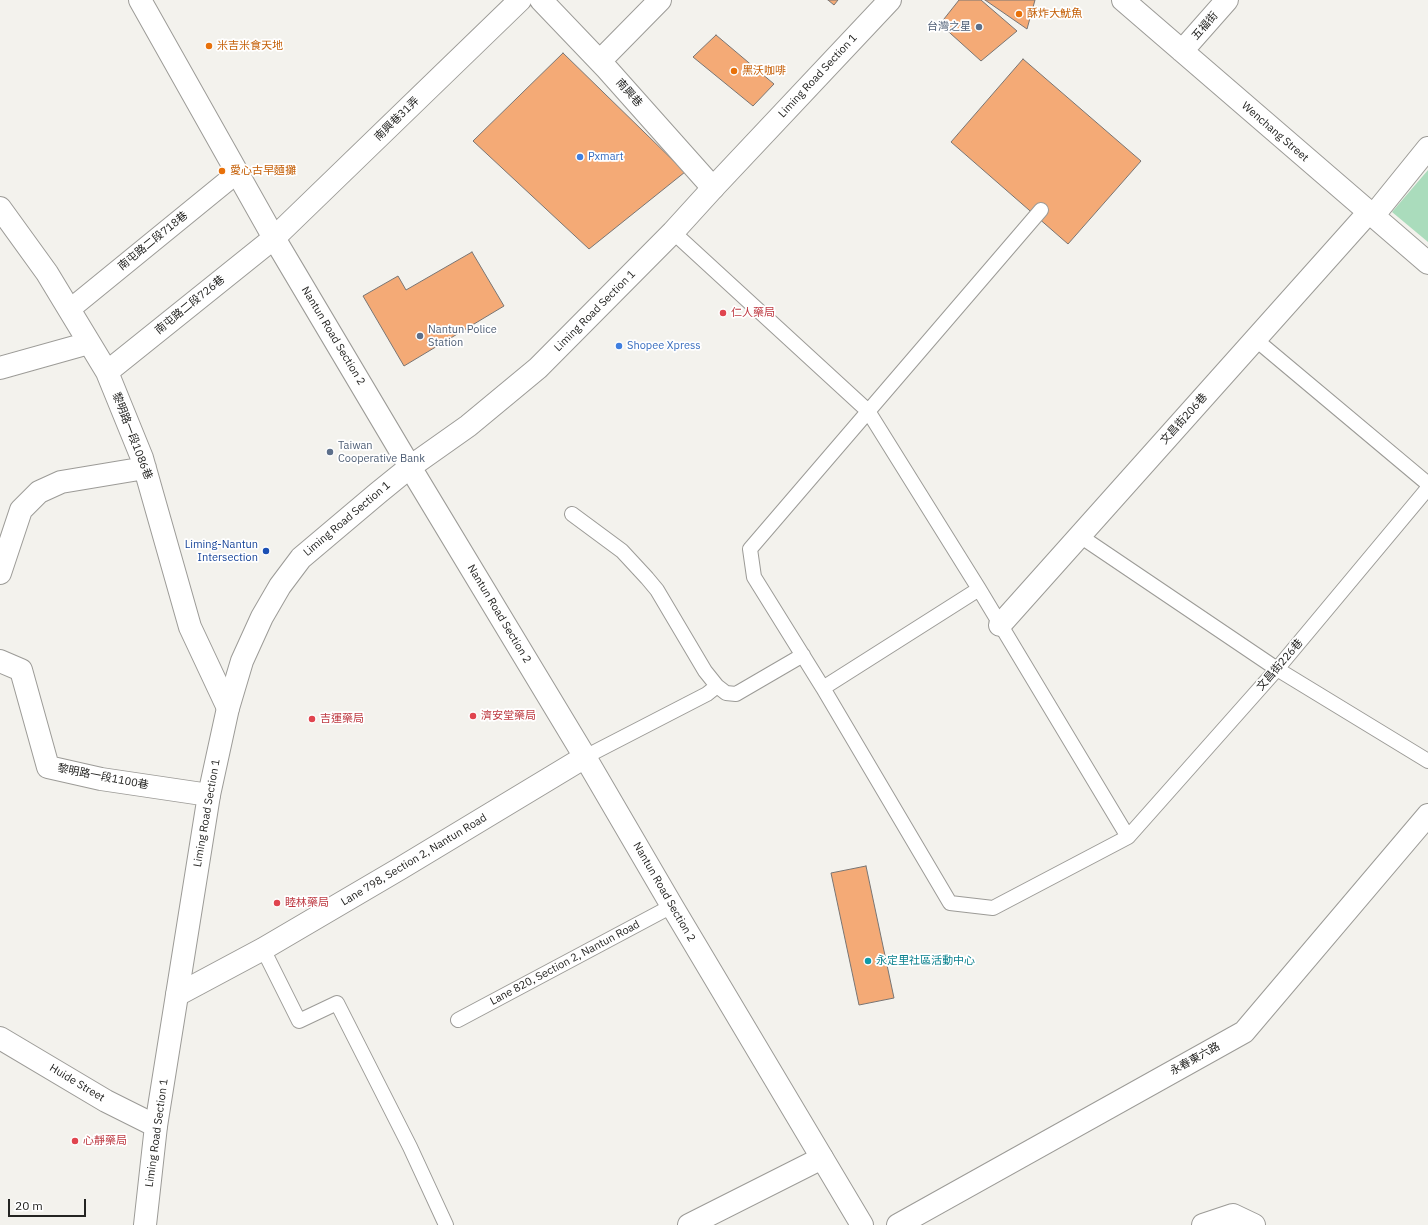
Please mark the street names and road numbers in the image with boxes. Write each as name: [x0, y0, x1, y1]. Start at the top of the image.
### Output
street label: 五福街: [1189, 9, 1221, 43]
street label: Liming Road Section 1: [776, 32, 860, 120]
street label: 南興巷: [613, 76, 645, 110]
street label: 南興巷31弄: [372, 94, 422, 144]
street label: Wenchang Street: [1239, 99, 1311, 165]
street label: 南屯路二段718巷: [116, 209, 190, 273]
street label: Liming Road Section 1: [552, 268, 638, 354]
street label: 南屯路二段726巷: [153, 273, 227, 337]
street label: Nantun Road Section 2: [298, 284, 368, 388]
street label: 黎明路一段1086巷: [109, 391, 155, 481]
street label: 文昌街206巷: [1158, 391, 1210, 447]
street label: Liming Road Section 1: [301, 479, 393, 559]
street label: Nantun Road Section 2: [464, 562, 534, 666]
street label: 文昌街226巷: [1254, 637, 1306, 693]
street label: Liming Road Section 1: [191, 758, 223, 868]
street label: 黎明路一段1100巷: [56, 762, 150, 792]
street label: Lane 798, Section 2, Nantun Road: [339, 811, 489, 909]
street label: Nantun Road Section 2: [630, 840, 698, 944]
street label: Lane 820, Section 2, Nantun Road: [488, 918, 642, 1008]
street label: 永春東六路: [1168, 1040, 1222, 1078]
street label: Huide Street: [47, 1061, 107, 1105]
street label: Liming Road Section 1: [143, 1078, 171, 1188]

